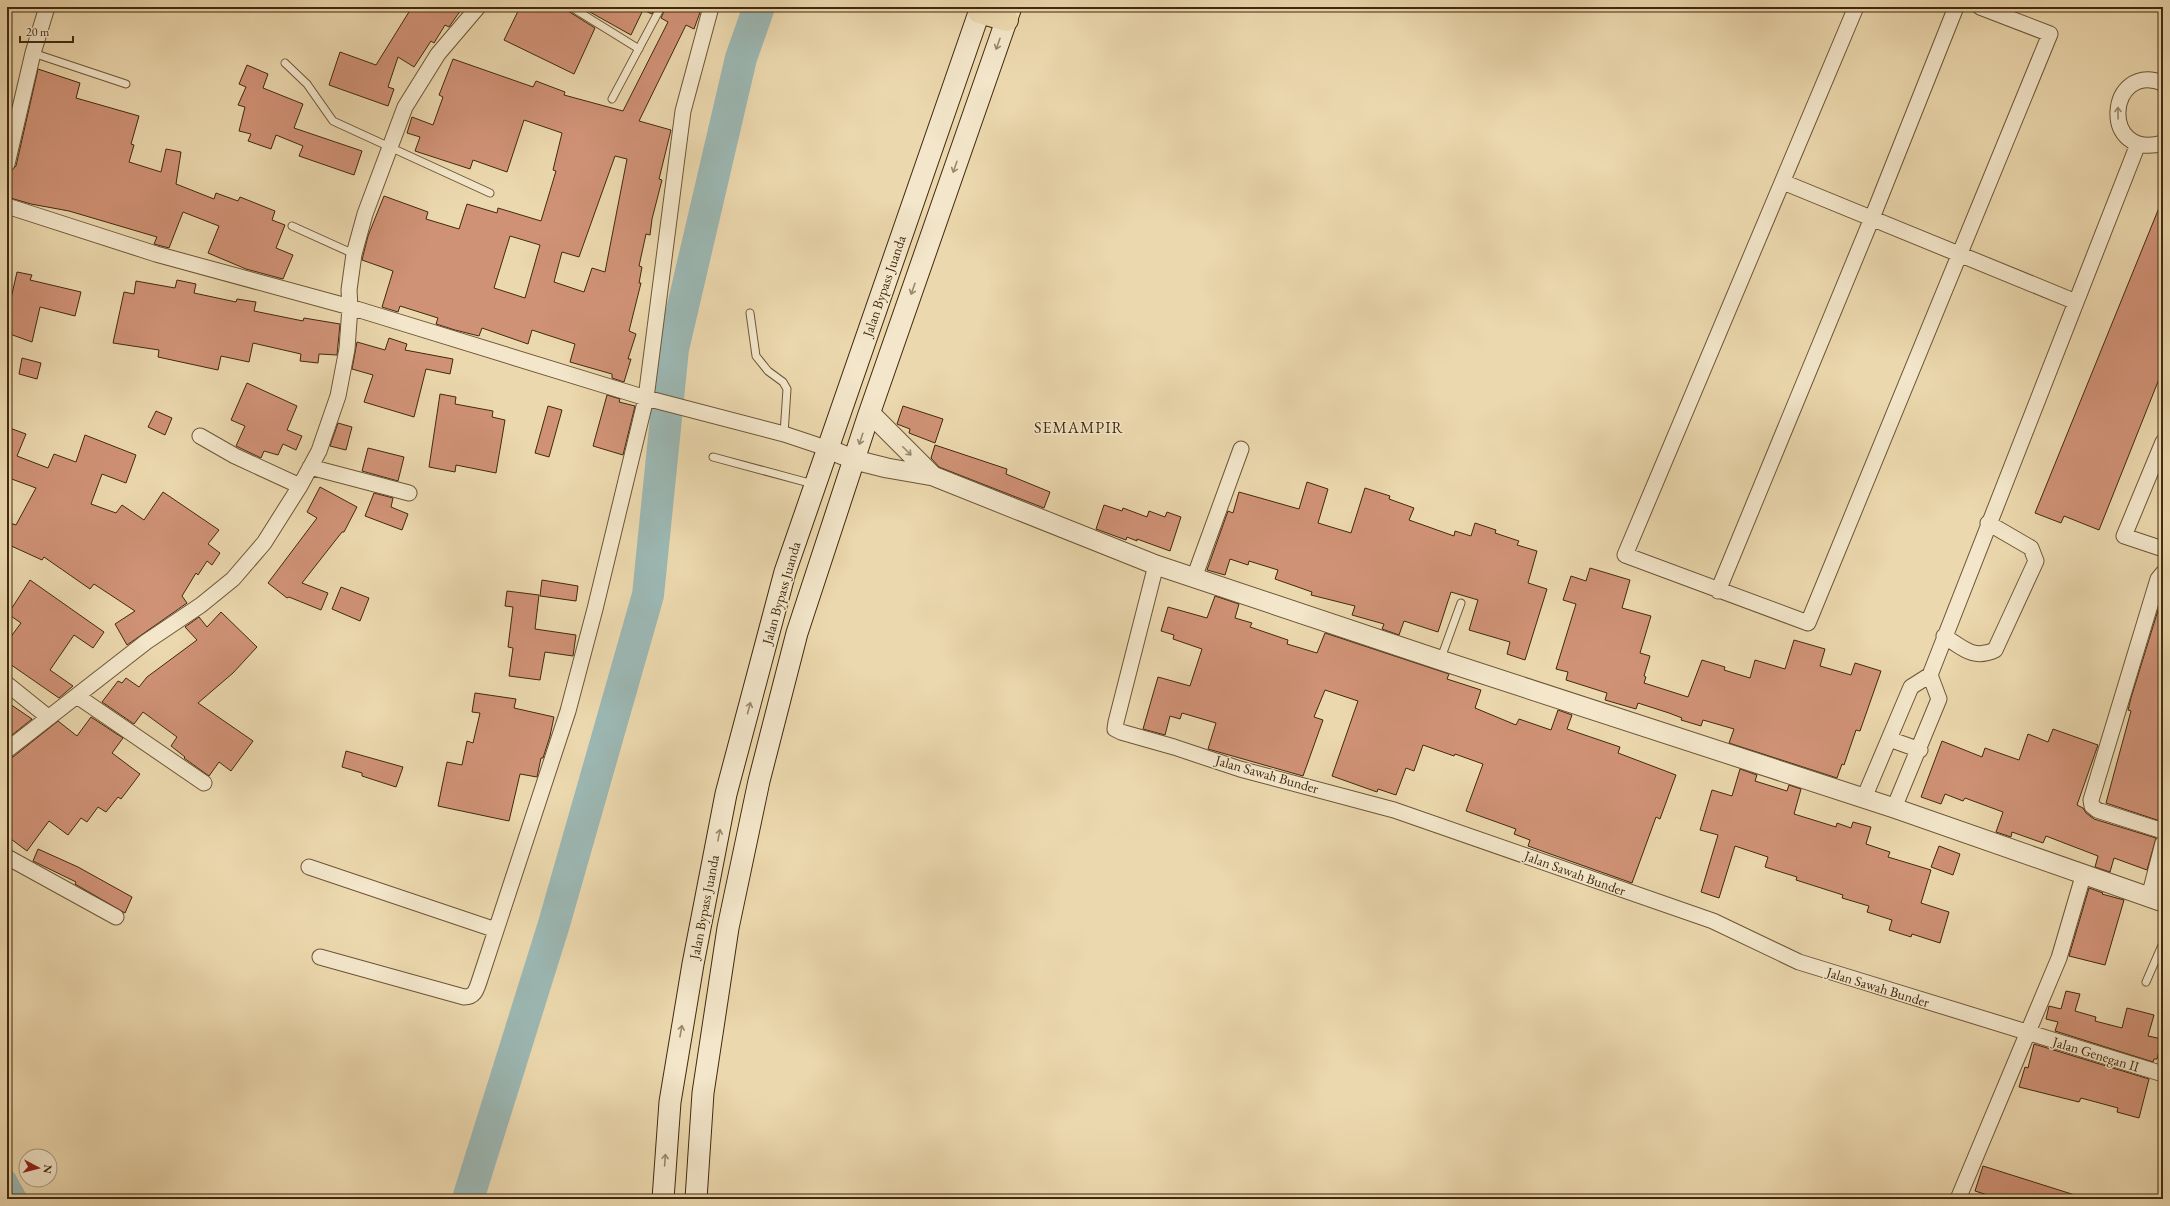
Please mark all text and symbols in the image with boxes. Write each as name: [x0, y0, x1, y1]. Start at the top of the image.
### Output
scale bar: [20, 18, 73, 44]
text: 20 m: [26, 24, 50, 40]
one-way arrow: [994, 37, 1001, 50]
one-way arrow: [2114, 107, 2122, 120]
one-way arrow: [951, 160, 959, 172]
street label: Jalan Bypass Juanda: [858, 233, 910, 340]
one-way arrow: [908, 283, 916, 295]
district label: SEMAMPIR: [1034, 417, 1124, 438]
one-way arrow: [857, 432, 864, 445]
one-way arrow: [902, 446, 912, 456]
street label: Jalan Bypass Juanda: [757, 539, 804, 647]
one-way arrow: [746, 702, 753, 715]
street label: Jalan Sawah Bunder: [1212, 750, 1321, 797]
one-way arrow: [715, 829, 723, 842]
street label: Jalan Sawah Bunder: [1521, 846, 1628, 900]
street label: Jalan Bypass Juanda: [685, 853, 723, 962]
street label: Jalan Sawah Bunder: [1823, 963, 1932, 1011]
one-way arrow: [678, 1025, 686, 1038]
street label: Jalan Genegan II: [2050, 1032, 2142, 1076]
north arrow: [18, 1148, 58, 1188]
one-way arrow: [662, 1154, 669, 1167]
text: N: [40, 1164, 55, 1175]

